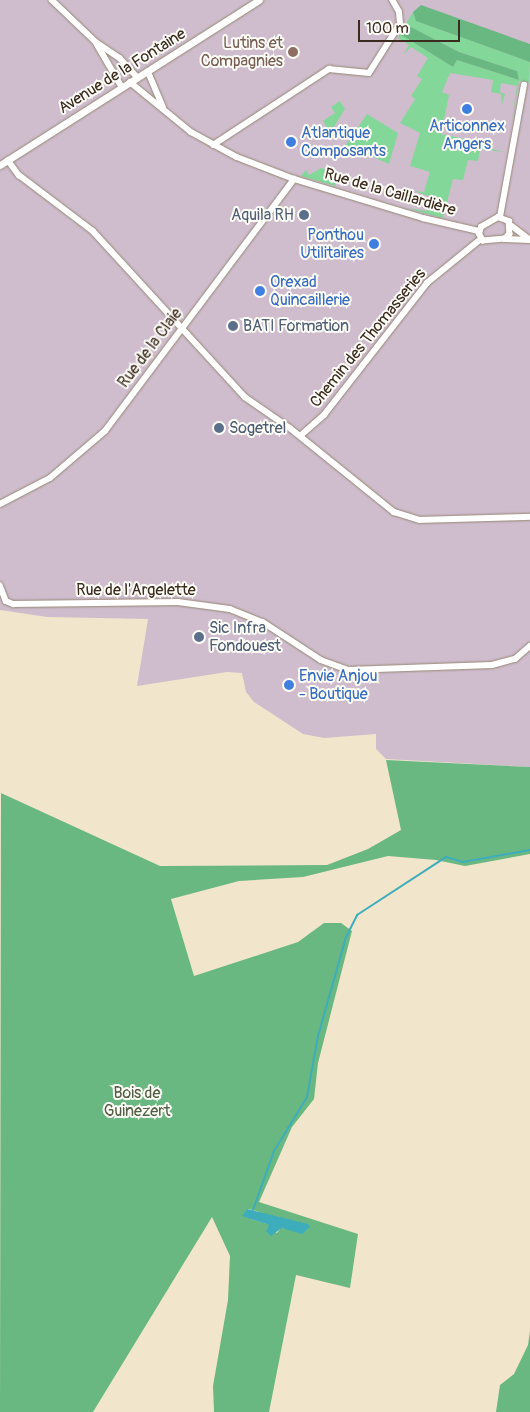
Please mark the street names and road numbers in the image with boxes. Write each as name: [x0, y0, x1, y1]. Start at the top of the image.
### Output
street label: Avenue de la Fontaine: [55, 24, 189, 118]
street label: Rue de la Caillardière: [322, 164, 458, 220]
street label: Chemin des Thomasseries: [306, 265, 430, 411]
street label: Rue de la Claie: [114, 304, 186, 392]
street label: Rue de l'Argelette: [76, 580, 196, 600]

